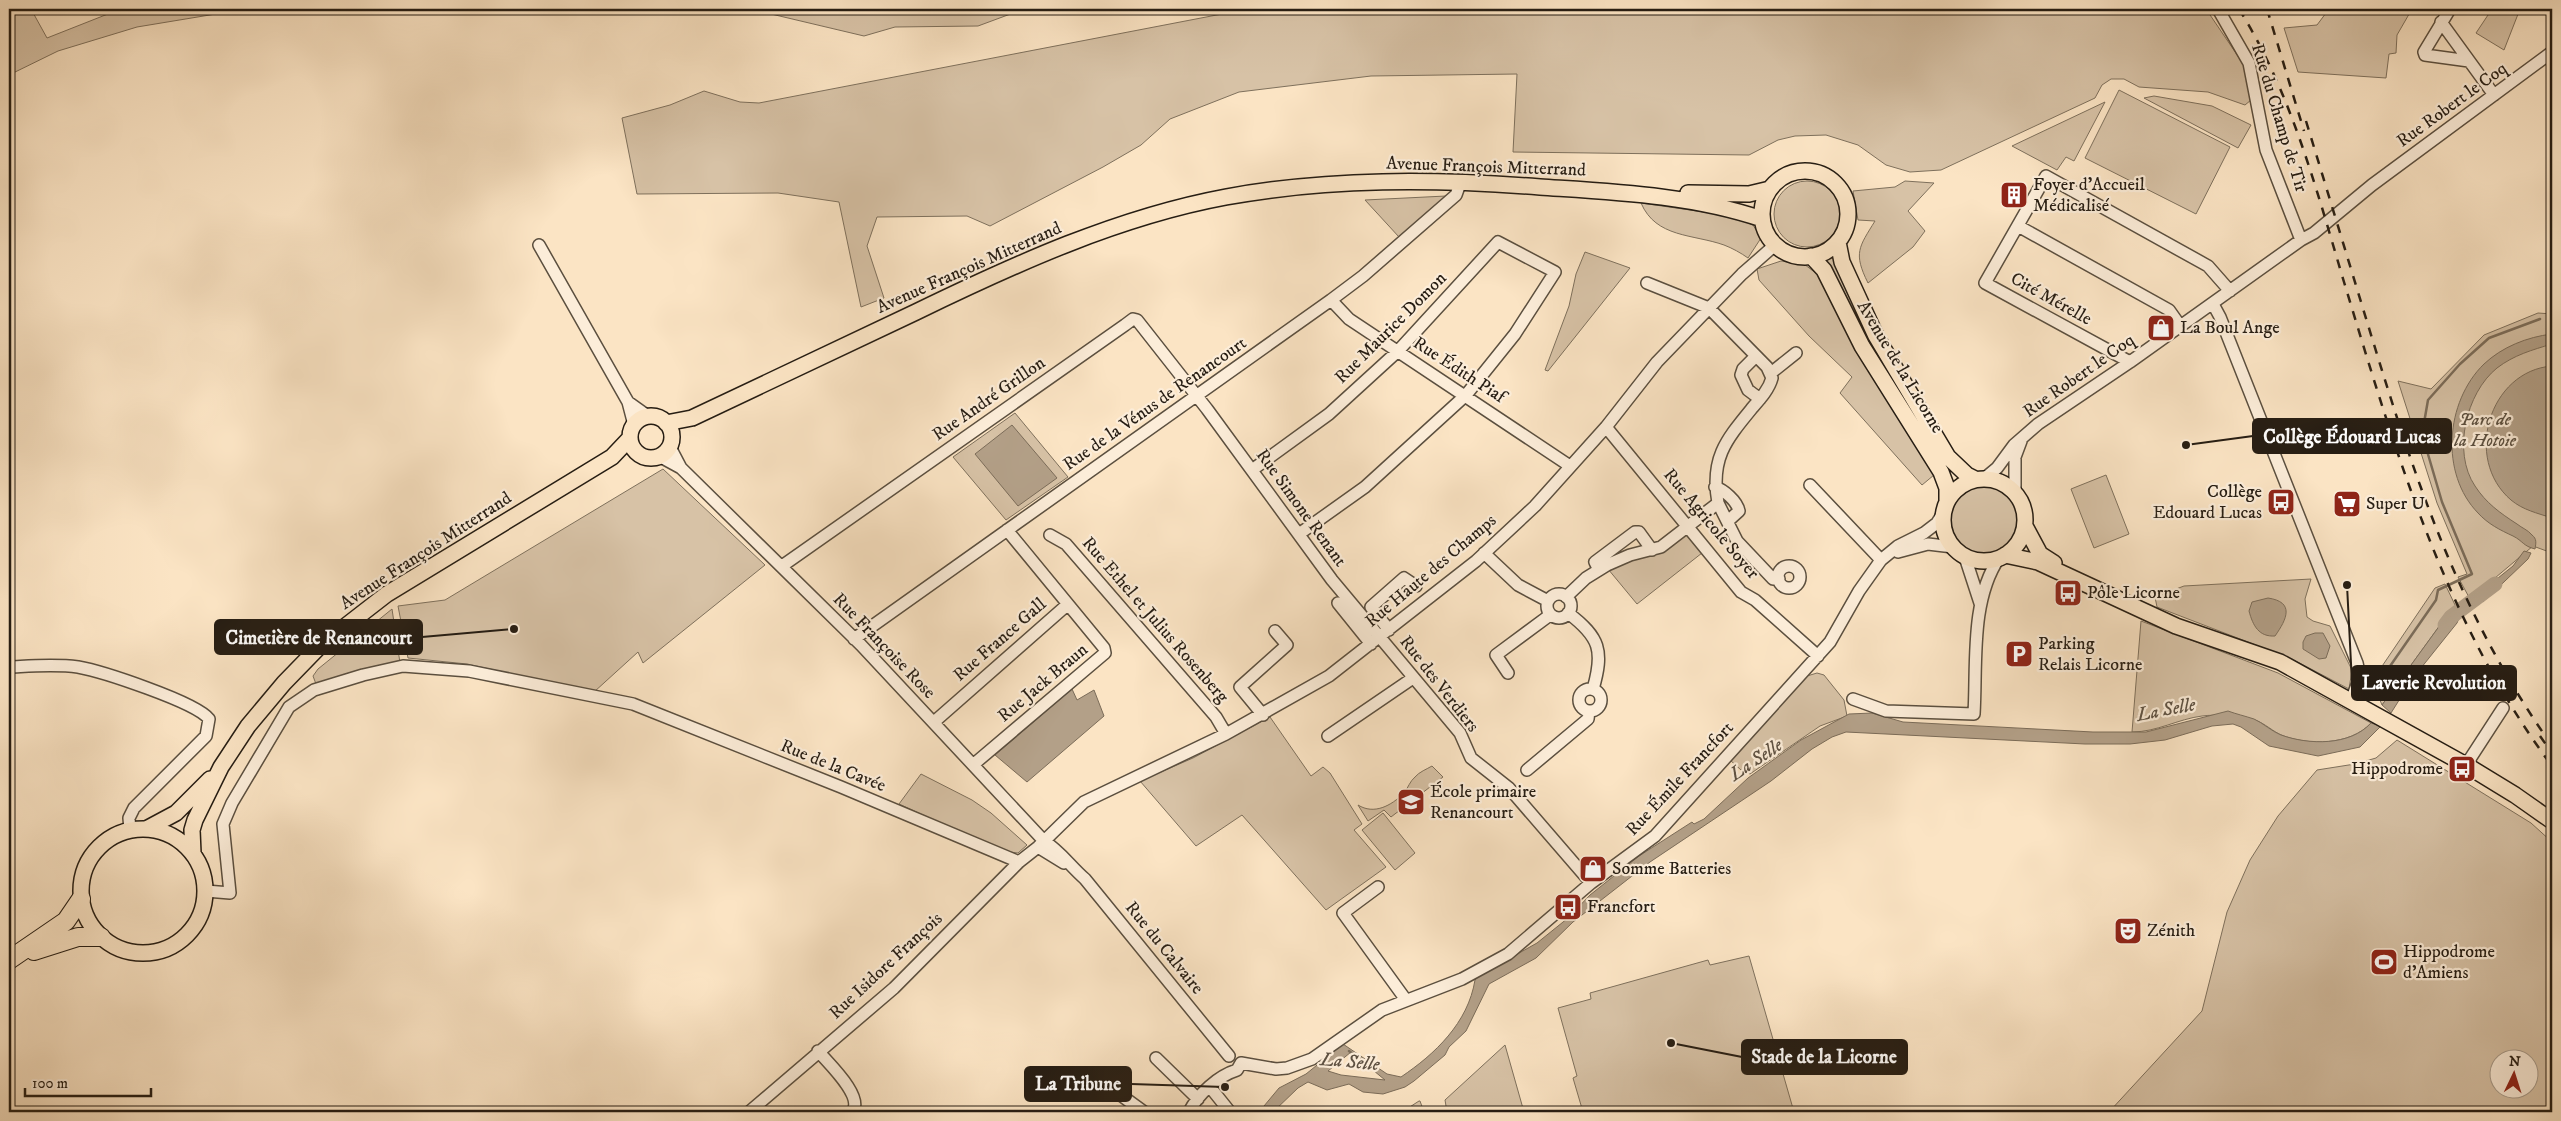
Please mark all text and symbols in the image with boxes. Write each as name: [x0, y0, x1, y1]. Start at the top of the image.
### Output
street label: Rue du Champ de Tir: [2246, 41, 2312, 195]
street label: Rue Robert le Coq: [2392, 57, 2512, 152]
street label: Avenue François Mitterrand: [1386, 153, 1586, 181]
place label: Foyer d'Accueil Médicalisé: [2033, 174, 2145, 217]
building icon: Foyer d'Accueil Médicalisé: [1999, 180, 2029, 210]
street label: Avenue François Mitterrand: [873, 217, 1065, 319]
street label: Rue Maurice Domon: [1331, 267, 1452, 388]
street label: Cité Mérelle: [2007, 268, 2095, 330]
street label: Avenue de la Licorne: [1852, 297, 1948, 437]
shop icon: La Boul Ange: [2146, 313, 2176, 343]
place label: La Boul Ange: [2180, 317, 2280, 339]
street label: Rue Robert le Coq: [2019, 329, 2140, 423]
street label: Rue de la Vénus de Renancourt: [1059, 332, 1251, 476]
street label: Rue Édith Piaf: [1409, 332, 1512, 410]
street label: Rue André Grillon: [928, 352, 1050, 446]
park label: Parc de la Hotoie: [2453, 409, 2517, 452]
callout: Collège Édouard Lucas: [2253, 419, 2451, 453]
text: Collège Édouard Lucas: [2263, 424, 2441, 449]
street label: Rue Simone Renant: [1251, 445, 1351, 571]
street label: Rue Agricole Soyer: [1658, 464, 1764, 584]
place label: Collège Edouard Lucas: [2153, 481, 2262, 524]
street label: Avenue François Mitterrand: [336, 487, 516, 615]
bus stop icon: Collège Edouard Lucas: [2266, 487, 2296, 517]
supermarket icon: Super U: [2332, 489, 2362, 519]
place label: Super U: [2366, 493, 2425, 515]
street label: Rue Haute des Champs: [1361, 510, 1501, 632]
street label: Rue Ethel et Julius Rosenberg: [1077, 533, 1233, 708]
bus stop icon: Pôle Licorne: [2053, 578, 2083, 608]
place label: Pôle Licorne: [2087, 582, 2180, 604]
street label: Rue Françoise Rose: [828, 589, 940, 703]
street label: Rue France Gall: [949, 593, 1051, 686]
callout: Cimetière de Renancourt: [215, 620, 422, 654]
text: Cimetière de Renancourt: [226, 627, 413, 650]
street label: Rue des Verdiers: [1394, 631, 1484, 737]
place label: Parking Relais Licorne: [2038, 633, 2142, 676]
street label: Rue Jack Braun: [994, 639, 1093, 727]
parking icon: Parking Relais Licorne: [2004, 639, 2034, 669]
callout: Laverie Revolution: [2352, 666, 2516, 700]
text: Laverie Revolution: [2362, 672, 2507, 695]
water label: La Selle: [2134, 693, 2198, 727]
street label: Rue Émile Francfort: [1622, 717, 1739, 841]
water label: La Selle: [1724, 734, 1787, 787]
street label: Rue de la Cavée: [777, 735, 889, 797]
bus stop icon: Hippodrome: [2447, 754, 2477, 784]
place label: Hippodrome: [2351, 758, 2443, 780]
place label: École primaire Renancourt: [1430, 781, 1536, 824]
school or university icon: École primaire Renancourt: [1396, 787, 1426, 817]
shop icon: Somme Batteries: [1578, 854, 1608, 884]
place label: Somme Batteries: [1612, 858, 1731, 880]
bus stop icon: Francfort: [1553, 892, 1583, 922]
place label: Francfort: [1587, 896, 1656, 918]
street label: Rue du Calvaire: [1120, 897, 1208, 999]
street label: Rue Isidore François: [825, 908, 947, 1024]
theatre icon: Zénith: [2113, 916, 2143, 946]
place label: Zénith: [2147, 920, 2196, 942]
place label: Hippodrome d'Amiens: [2403, 941, 2495, 984]
sports icon: Hippodrome d'Amiens: [2369, 947, 2399, 977]
callout: Stade de la Licorne: [1742, 1040, 1907, 1074]
text: Stade de la Licorne: [1751, 1046, 1897, 1069]
water label: La Selle: [1318, 1048, 1381, 1076]
north arrow: [2488, 1048, 2538, 1098]
text: N: [2508, 1053, 2522, 1071]
scale bar: [25, 1066, 151, 1098]
callout: La Tribune: [1025, 1067, 1131, 1101]
text: La Tribune: [1035, 1073, 1121, 1096]
text: 100 m: [32, 1074, 68, 1093]

